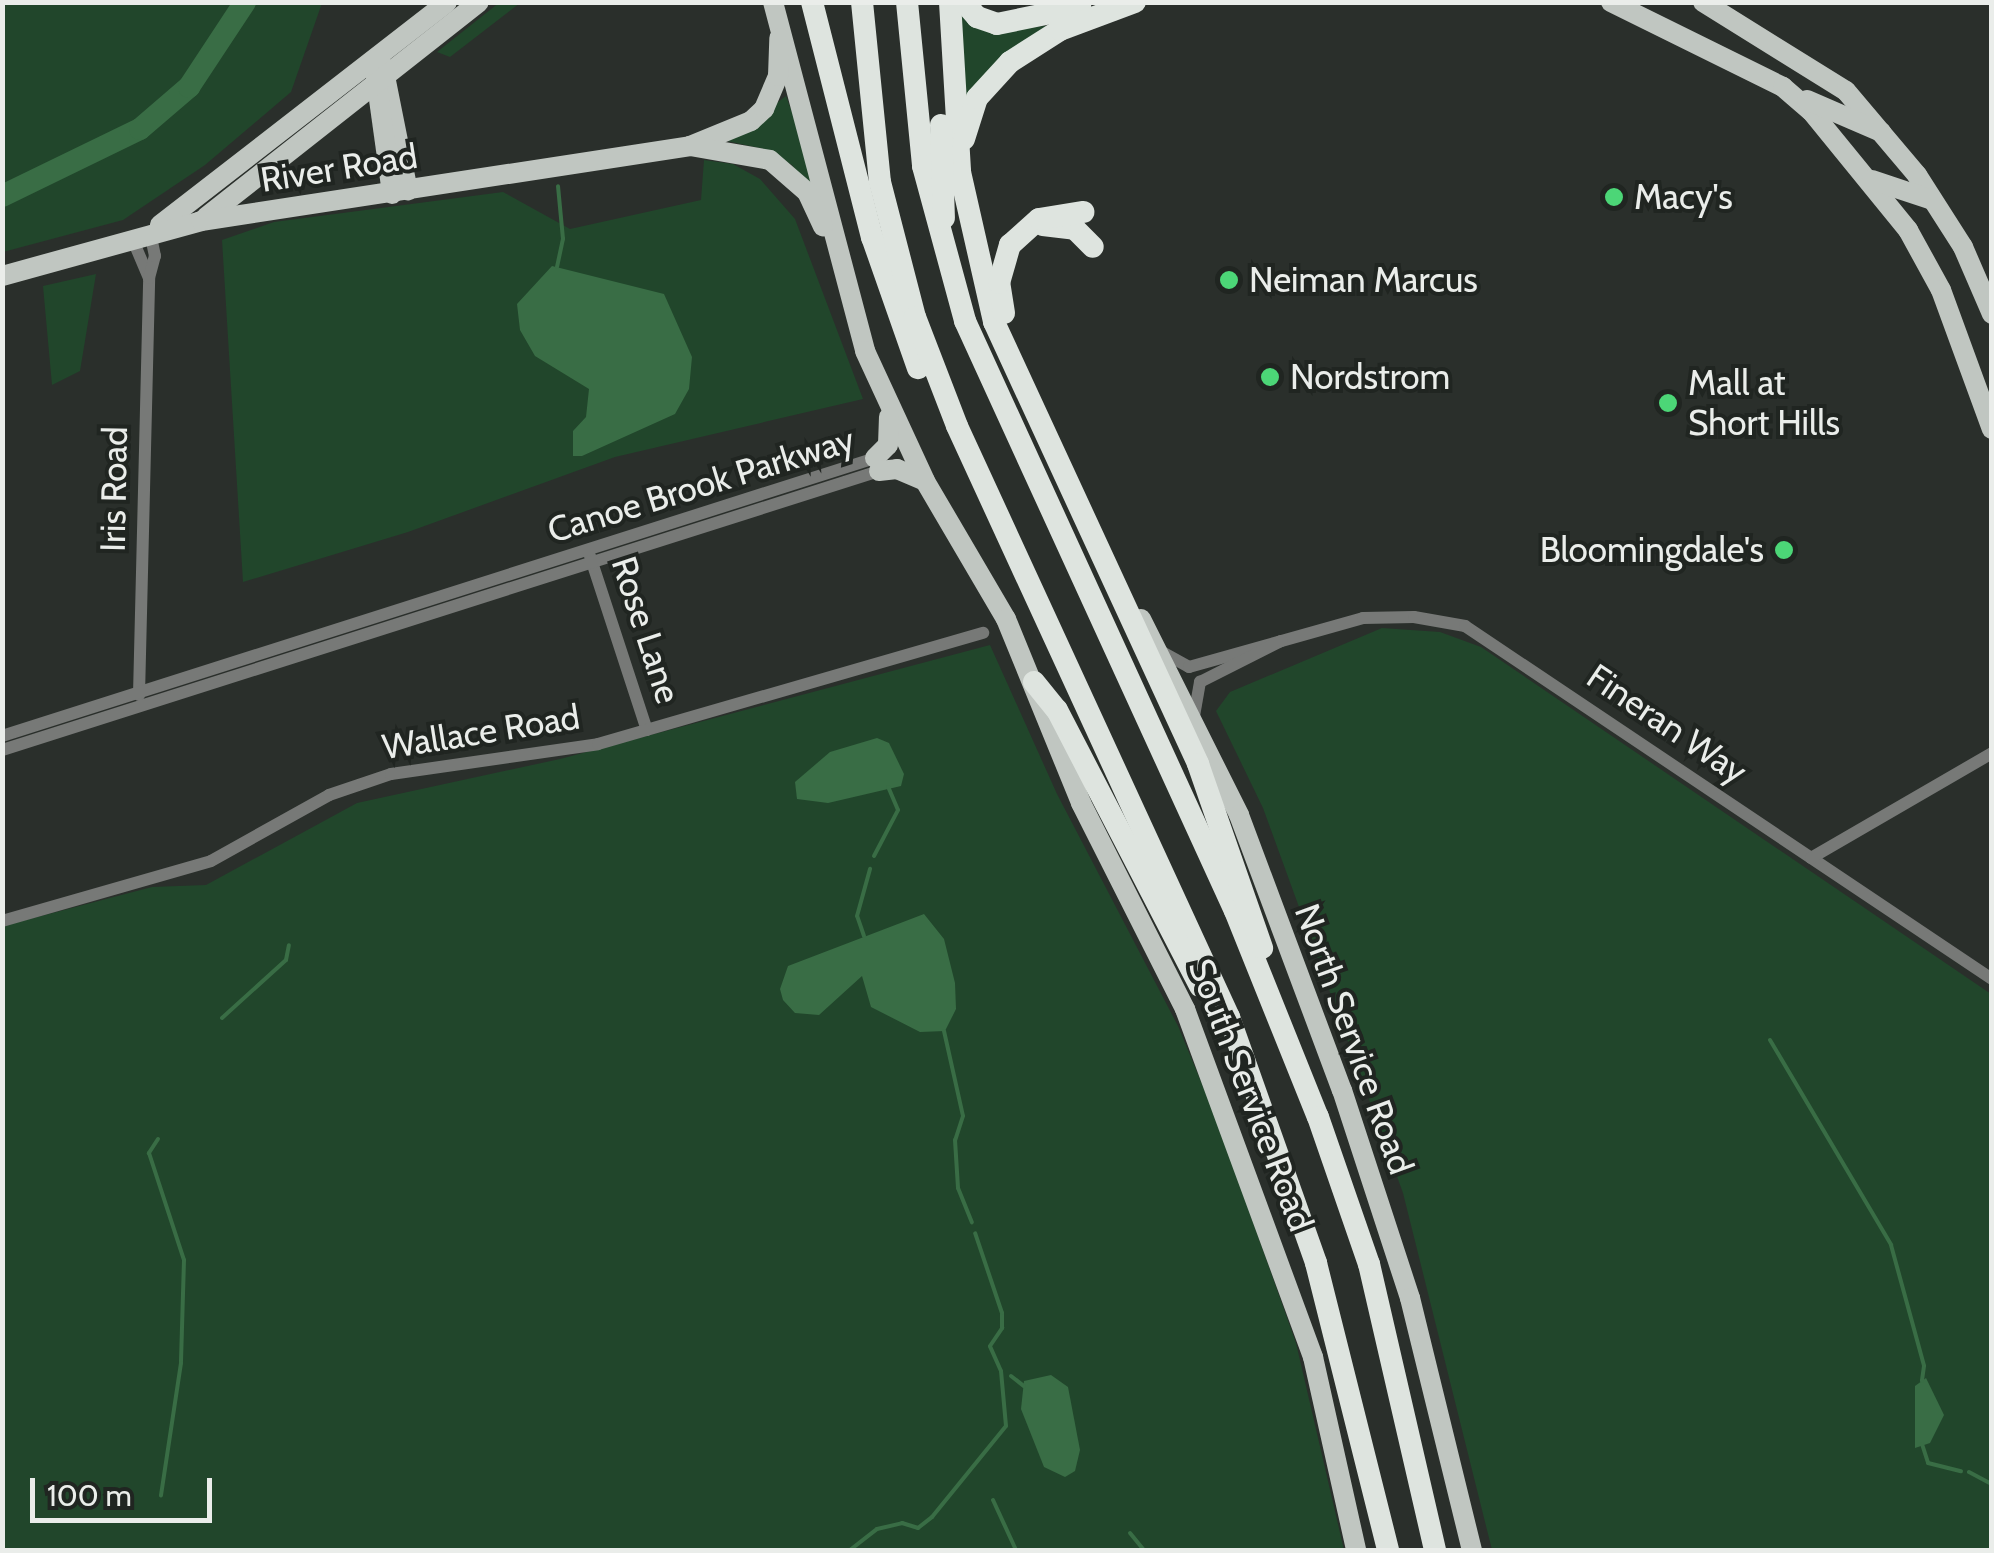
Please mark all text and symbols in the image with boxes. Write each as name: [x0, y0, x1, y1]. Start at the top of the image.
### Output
street label: River Road: [258, 135, 420, 201]
place label: Macy's: [1634, 176, 1733, 218]
marker: Macy's: [1603, 186, 1625, 208]
place label: Neiman Marcus: [1249, 259, 1478, 301]
marker: Neiman Marcus: [1218, 269, 1240, 291]
place label: Nordstrom: [1290, 356, 1450, 398]
place label: Mall at Short Hills: [1688, 362, 1840, 444]
marker: Nordstrom: [1259, 366, 1281, 388]
marker: Mall at Short Hills: [1657, 392, 1679, 414]
street label: Canoe Brook Parkway: [543, 418, 859, 552]
street label: Iris Road: [92, 426, 136, 552]
place label: Bloomingdale's: [1540, 529, 1764, 571]
marker: Bloomingdale's: [1773, 539, 1795, 561]
street label: Rose Lane: [603, 551, 689, 709]
street label: Fineran Way: [1579, 655, 1755, 793]
street label: Wallace Road: [379, 696, 583, 768]
street label: North Service Road: [1286, 898, 1422, 1180]
street label: South Service Road: [1180, 953, 1322, 1237]
scale bar: [35, 1458, 218, 1520]
text: 100 m: [47, 1477, 132, 1514]

